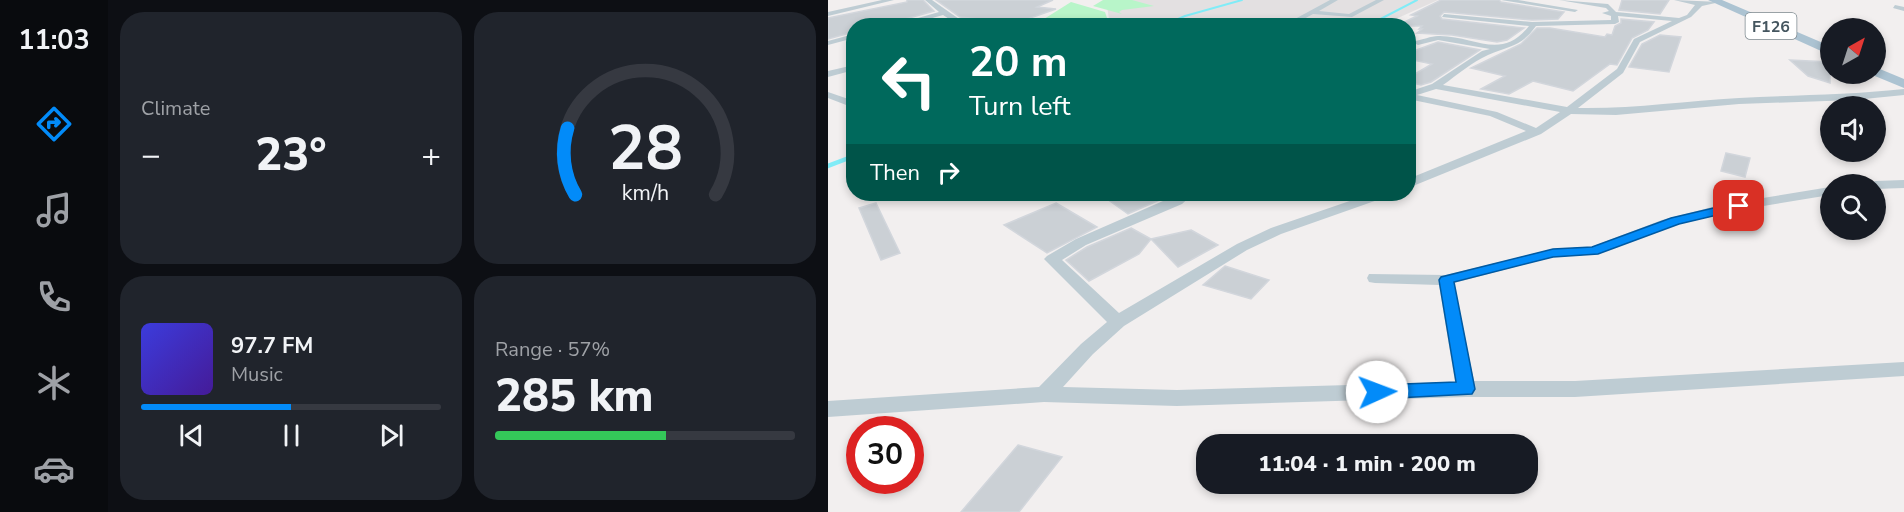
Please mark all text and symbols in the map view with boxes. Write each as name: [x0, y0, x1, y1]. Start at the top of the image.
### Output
road number: F126: [1746, 13, 1796, 39]
north arrow: [1820, 18, 1886, 84]
map controls: [1820, 18, 1886, 240]
text: 11:03: [18, 22, 90, 59]
text: 20 m: [969, 34, 1068, 91]
icon: left: [870, 42, 948, 120]
text: Turn left: [969, 88, 1070, 125]
text: Climate: [141, 95, 210, 122]
button: sound: [1820, 96, 1886, 162]
icon: directions: [33, 103, 75, 145]
text: 28: [608, 106, 682, 191]
text: 23°: [255, 125, 327, 186]
text: −: [141, 133, 161, 178]
text: +: [421, 133, 441, 178]
icon: right: [932, 156, 965, 189]
text: Then: [870, 158, 920, 188]
button: search: [1820, 174, 1886, 240]
text: km/h: [621, 178, 669, 208]
pin: [1713, 180, 1764, 231]
icon: music: [33, 189, 75, 231]
icon: arrive: [1722, 189, 1755, 222]
icon: phone: [33, 276, 75, 318]
text: 97.7 FM: [231, 331, 313, 361]
text: Range · 57%: [495, 336, 610, 363]
position arrow: [1345, 360, 1409, 424]
text: Music: [231, 361, 283, 388]
icon: climate: [33, 362, 75, 404]
text: 285 km: [495, 366, 654, 427]
speed limit sign: 30: [846, 416, 924, 494]
icon: previous: [175, 419, 208, 452]
icon: pause: [275, 419, 308, 452]
icon: next: [375, 419, 408, 452]
icon: car: [33, 448, 75, 490]
text: 11:04 · 1 min · 200 m: [1258, 449, 1476, 479]

